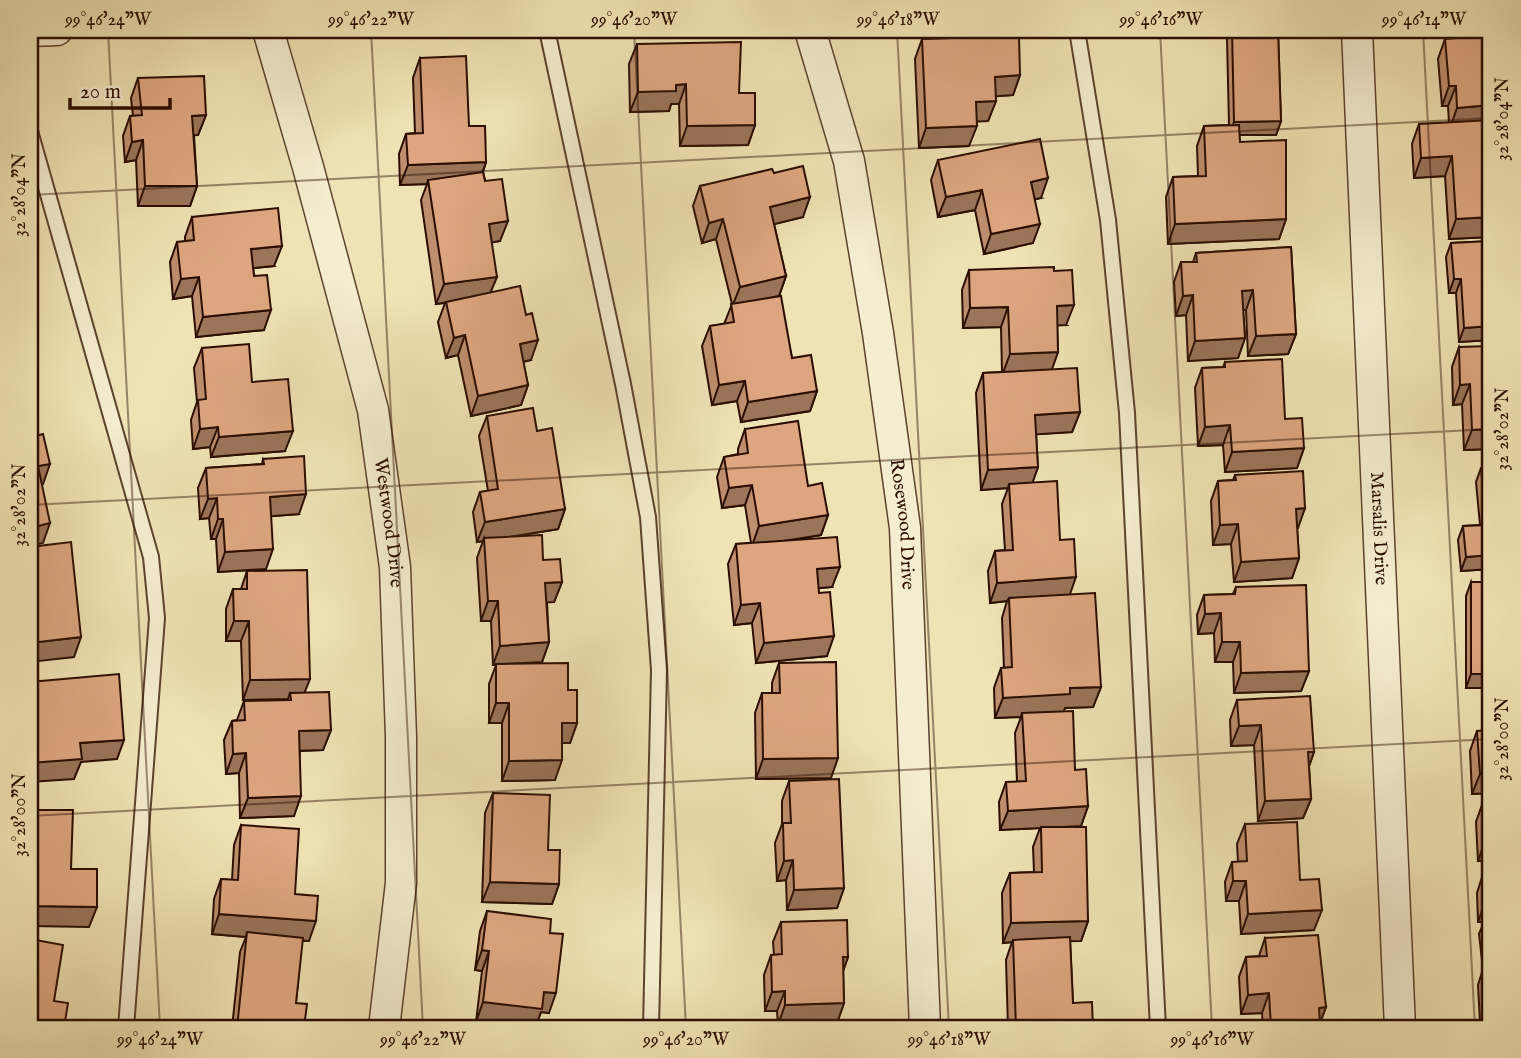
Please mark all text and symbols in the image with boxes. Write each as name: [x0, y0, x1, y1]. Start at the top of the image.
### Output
text: 99°46'24"W: [64, 9, 152, 32]
text: 99°46'22"W: [327, 9, 415, 32]
text: 99°46'20"W: [590, 9, 678, 32]
text: 99°46'18"W: [856, 9, 940, 32]
text: 99°46'16"W: [1118, 9, 1203, 32]
text: 99°46'14"W: [1381, 9, 1467, 32]
scale bar: [70, 66, 170, 110]
text: 32°28'04"N: [1492, 77, 1515, 161]
text: 20 m: [80, 79, 121, 106]
text: 32°28'04"N: [9, 153, 32, 237]
text: 32°28'02"N: [1492, 387, 1515, 471]
street label: Westwood Drive: [368, 456, 408, 588]
street label: Rosewood Drive: [884, 457, 919, 590]
text: 32°28'02"N: [9, 463, 32, 547]
street label: Marsalis Drive: [1364, 471, 1393, 586]
text: 32°28'00"N: [1492, 697, 1515, 781]
text: 32°28'00"N: [9, 773, 32, 857]
text: 99°46'24"W: [116, 1029, 204, 1052]
text: 99°46'22"W: [379, 1029, 467, 1052]
text: 99°46'20"W: [642, 1029, 730, 1052]
text: 99°46'18"W: [907, 1029, 991, 1052]
text: 99°46'16"W: [1169, 1029, 1254, 1052]

